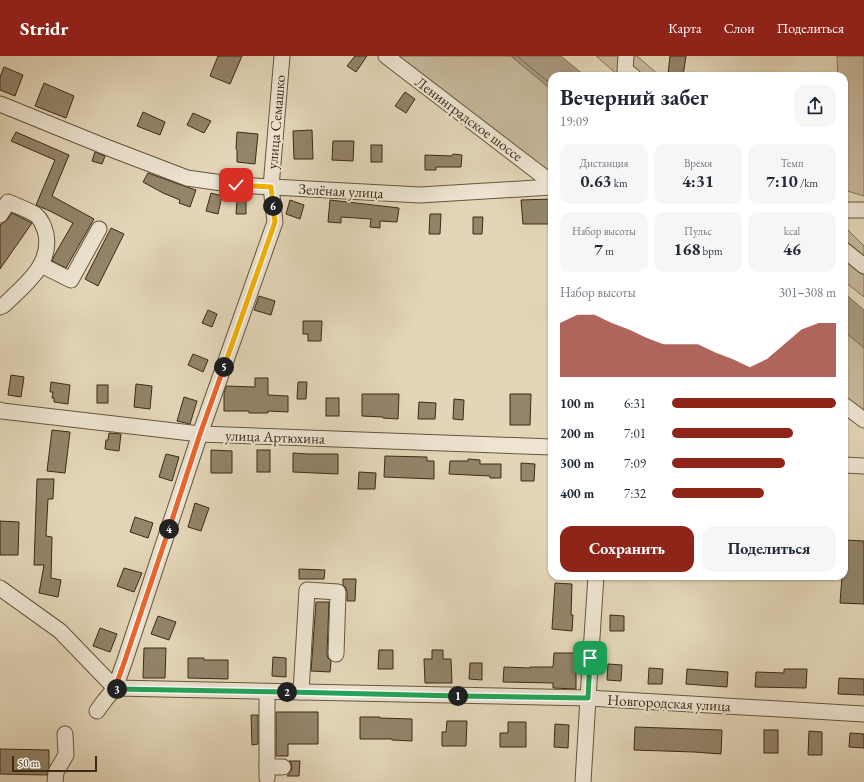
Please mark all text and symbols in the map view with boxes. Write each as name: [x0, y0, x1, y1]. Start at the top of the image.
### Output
text: Stridr: [20, 16, 68, 41]
text: Карта: [668, 19, 702, 37]
text: Слои: [724, 19, 755, 37]
text: Поделиться: [777, 19, 844, 37]
street label: Ленинградское шоссе: [412, 72, 527, 165]
street label: улица Семашко: [262, 74, 289, 170]
text: Вечерний забег: [560, 83, 708, 112]
button: share: [794, 85, 836, 127]
text: 19:09: [560, 113, 588, 130]
text: Дистанция: [579, 156, 629, 170]
text: Время: [684, 156, 712, 170]
text: Темп: [781, 156, 803, 170]
pin: [219, 168, 253, 202]
text: 0.63: [580, 170, 612, 192]
text: 4:31: [682, 170, 714, 192]
text: 7:10: [766, 170, 798, 192]
icon: check: [225, 174, 247, 196]
text: km: [612, 176, 628, 190]
text: /km: [798, 176, 818, 190]
street label: Зелёная улица: [298, 179, 384, 202]
pin: 6: [263, 196, 283, 216]
text: 6: [270, 199, 276, 213]
text: Набор высоты: [572, 224, 636, 238]
text: Пульс: [684, 224, 712, 238]
text: kcal: [784, 224, 800, 238]
text: 7: [594, 238, 603, 260]
text: 168: [673, 238, 700, 260]
text: 46: [783, 238, 801, 260]
text: m: [603, 244, 614, 258]
text: bpm: [700, 244, 723, 258]
text: Набор высоты: [560, 284, 636, 301]
text: 301–308 m: [779, 284, 836, 301]
pin: 5: [214, 357, 234, 377]
text: 5: [221, 360, 227, 374]
text: 100 m: [560, 395, 594, 412]
text: 6:31: [624, 395, 646, 412]
street label: улица Артюхина: [225, 425, 325, 448]
text: 200 m: [560, 425, 594, 442]
text: 7:01: [624, 425, 646, 442]
text: 300 m: [560, 455, 594, 472]
text: 7:09: [624, 455, 646, 472]
text: 400 m: [560, 485, 594, 502]
text: 7:32: [624, 485, 646, 502]
pin: 4: [159, 519, 179, 539]
text: 4: [166, 522, 172, 536]
button: Сохранить: [560, 526, 694, 572]
button: Поделиться: [702, 526, 836, 572]
pin: [573, 641, 607, 675]
icon: arrive: [579, 647, 601, 669]
pin: 3: [107, 679, 127, 699]
text: 3: [114, 682, 120, 696]
pin: 2: [277, 682, 297, 702]
text: 2: [284, 685, 290, 699]
pin: 1: [448, 686, 468, 706]
text: 1: [455, 689, 461, 703]
street label: Новгородская улица: [607, 690, 731, 715]
scale bar: [12, 754, 97, 773]
text: 50 m: [18, 756, 39, 770]

